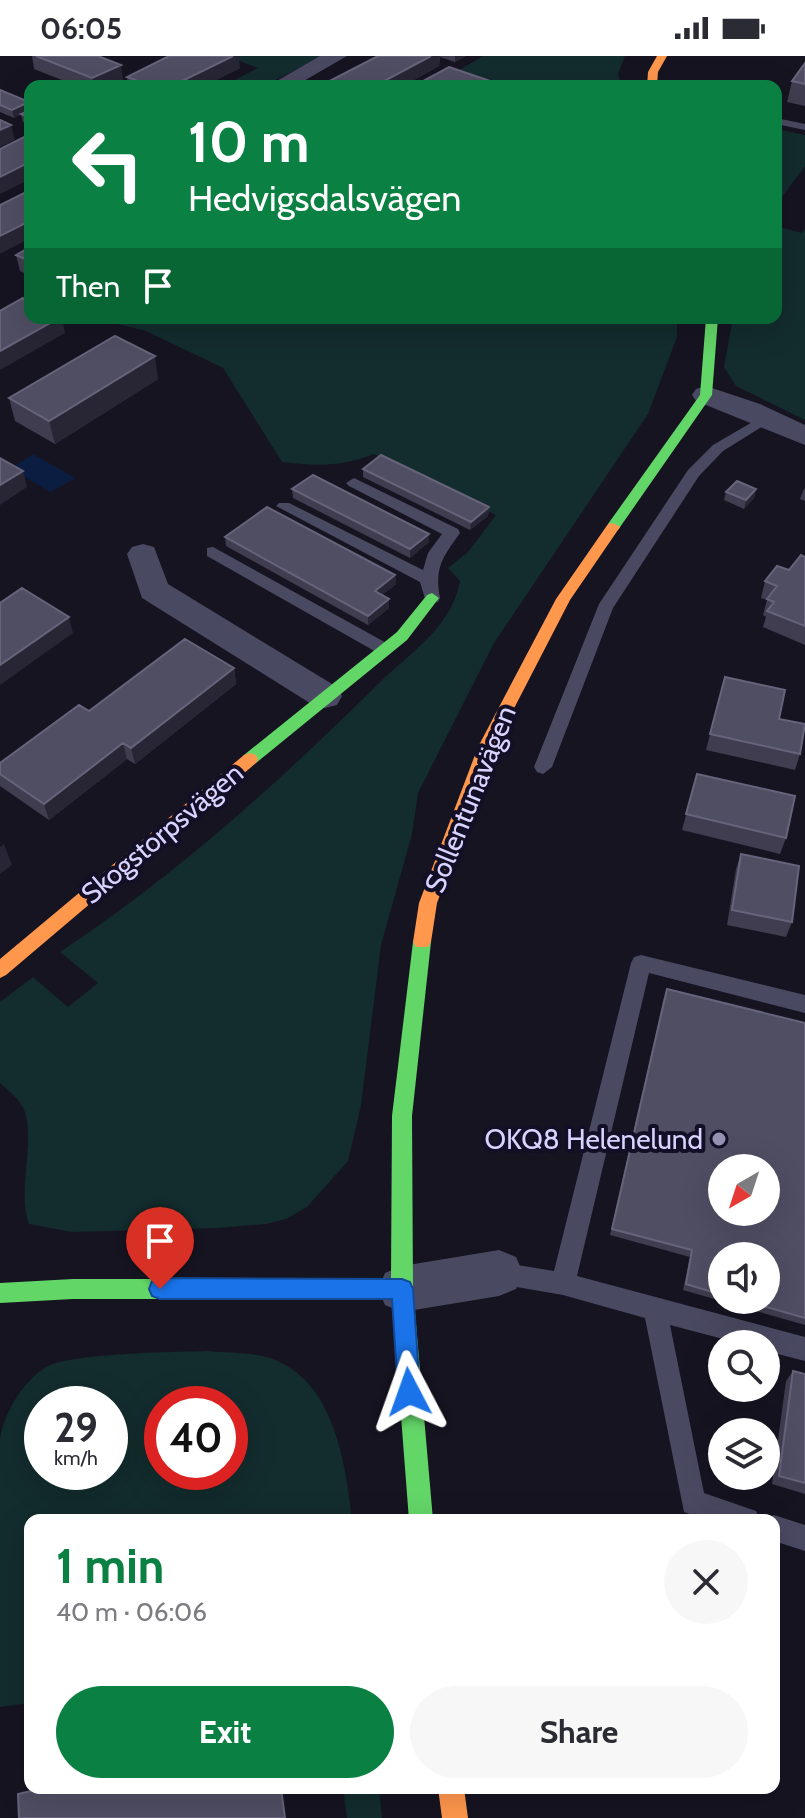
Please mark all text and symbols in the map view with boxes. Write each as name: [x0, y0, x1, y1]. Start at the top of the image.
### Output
text: 06:05: [40, 10, 122, 47]
text: 10 m: [188, 108, 309, 176]
icon: left: [56, 112, 160, 216]
text: Hedvigsdalsvägen: [188, 176, 461, 220]
icon: arrive: [136, 264, 180, 308]
text: Then: [56, 268, 120, 305]
street label: Sollentunavägen: [417, 701, 523, 897]
street label: Skogstorpsvägen: [74, 755, 250, 911]
place label: OKQ8 Helenelund: [485, 1122, 703, 1156]
marker: OKQ8 Helenelund: [710, 1130, 728, 1148]
north arrow: [708, 1154, 780, 1226]
map controls: [708, 1154, 780, 1490]
pin: [126, 1207, 194, 1289]
icon: arrive: [138, 1219, 182, 1263]
button: sound: [708, 1242, 780, 1314]
button: search: [708, 1330, 780, 1402]
position arrow: [367, 1350, 451, 1434]
speed limit sign: 40: [144, 1386, 248, 1490]
text: 29: [54, 1403, 98, 1452]
button: layers: [708, 1418, 780, 1490]
text: km/h: [54, 1446, 98, 1470]
text: 1 min: [56, 1537, 164, 1595]
button: close: [664, 1540, 748, 1624]
text: 40 m · 06:06: [56, 1596, 207, 1628]
button: Exit: [56, 1686, 394, 1778]
button: Share: [410, 1686, 748, 1778]

